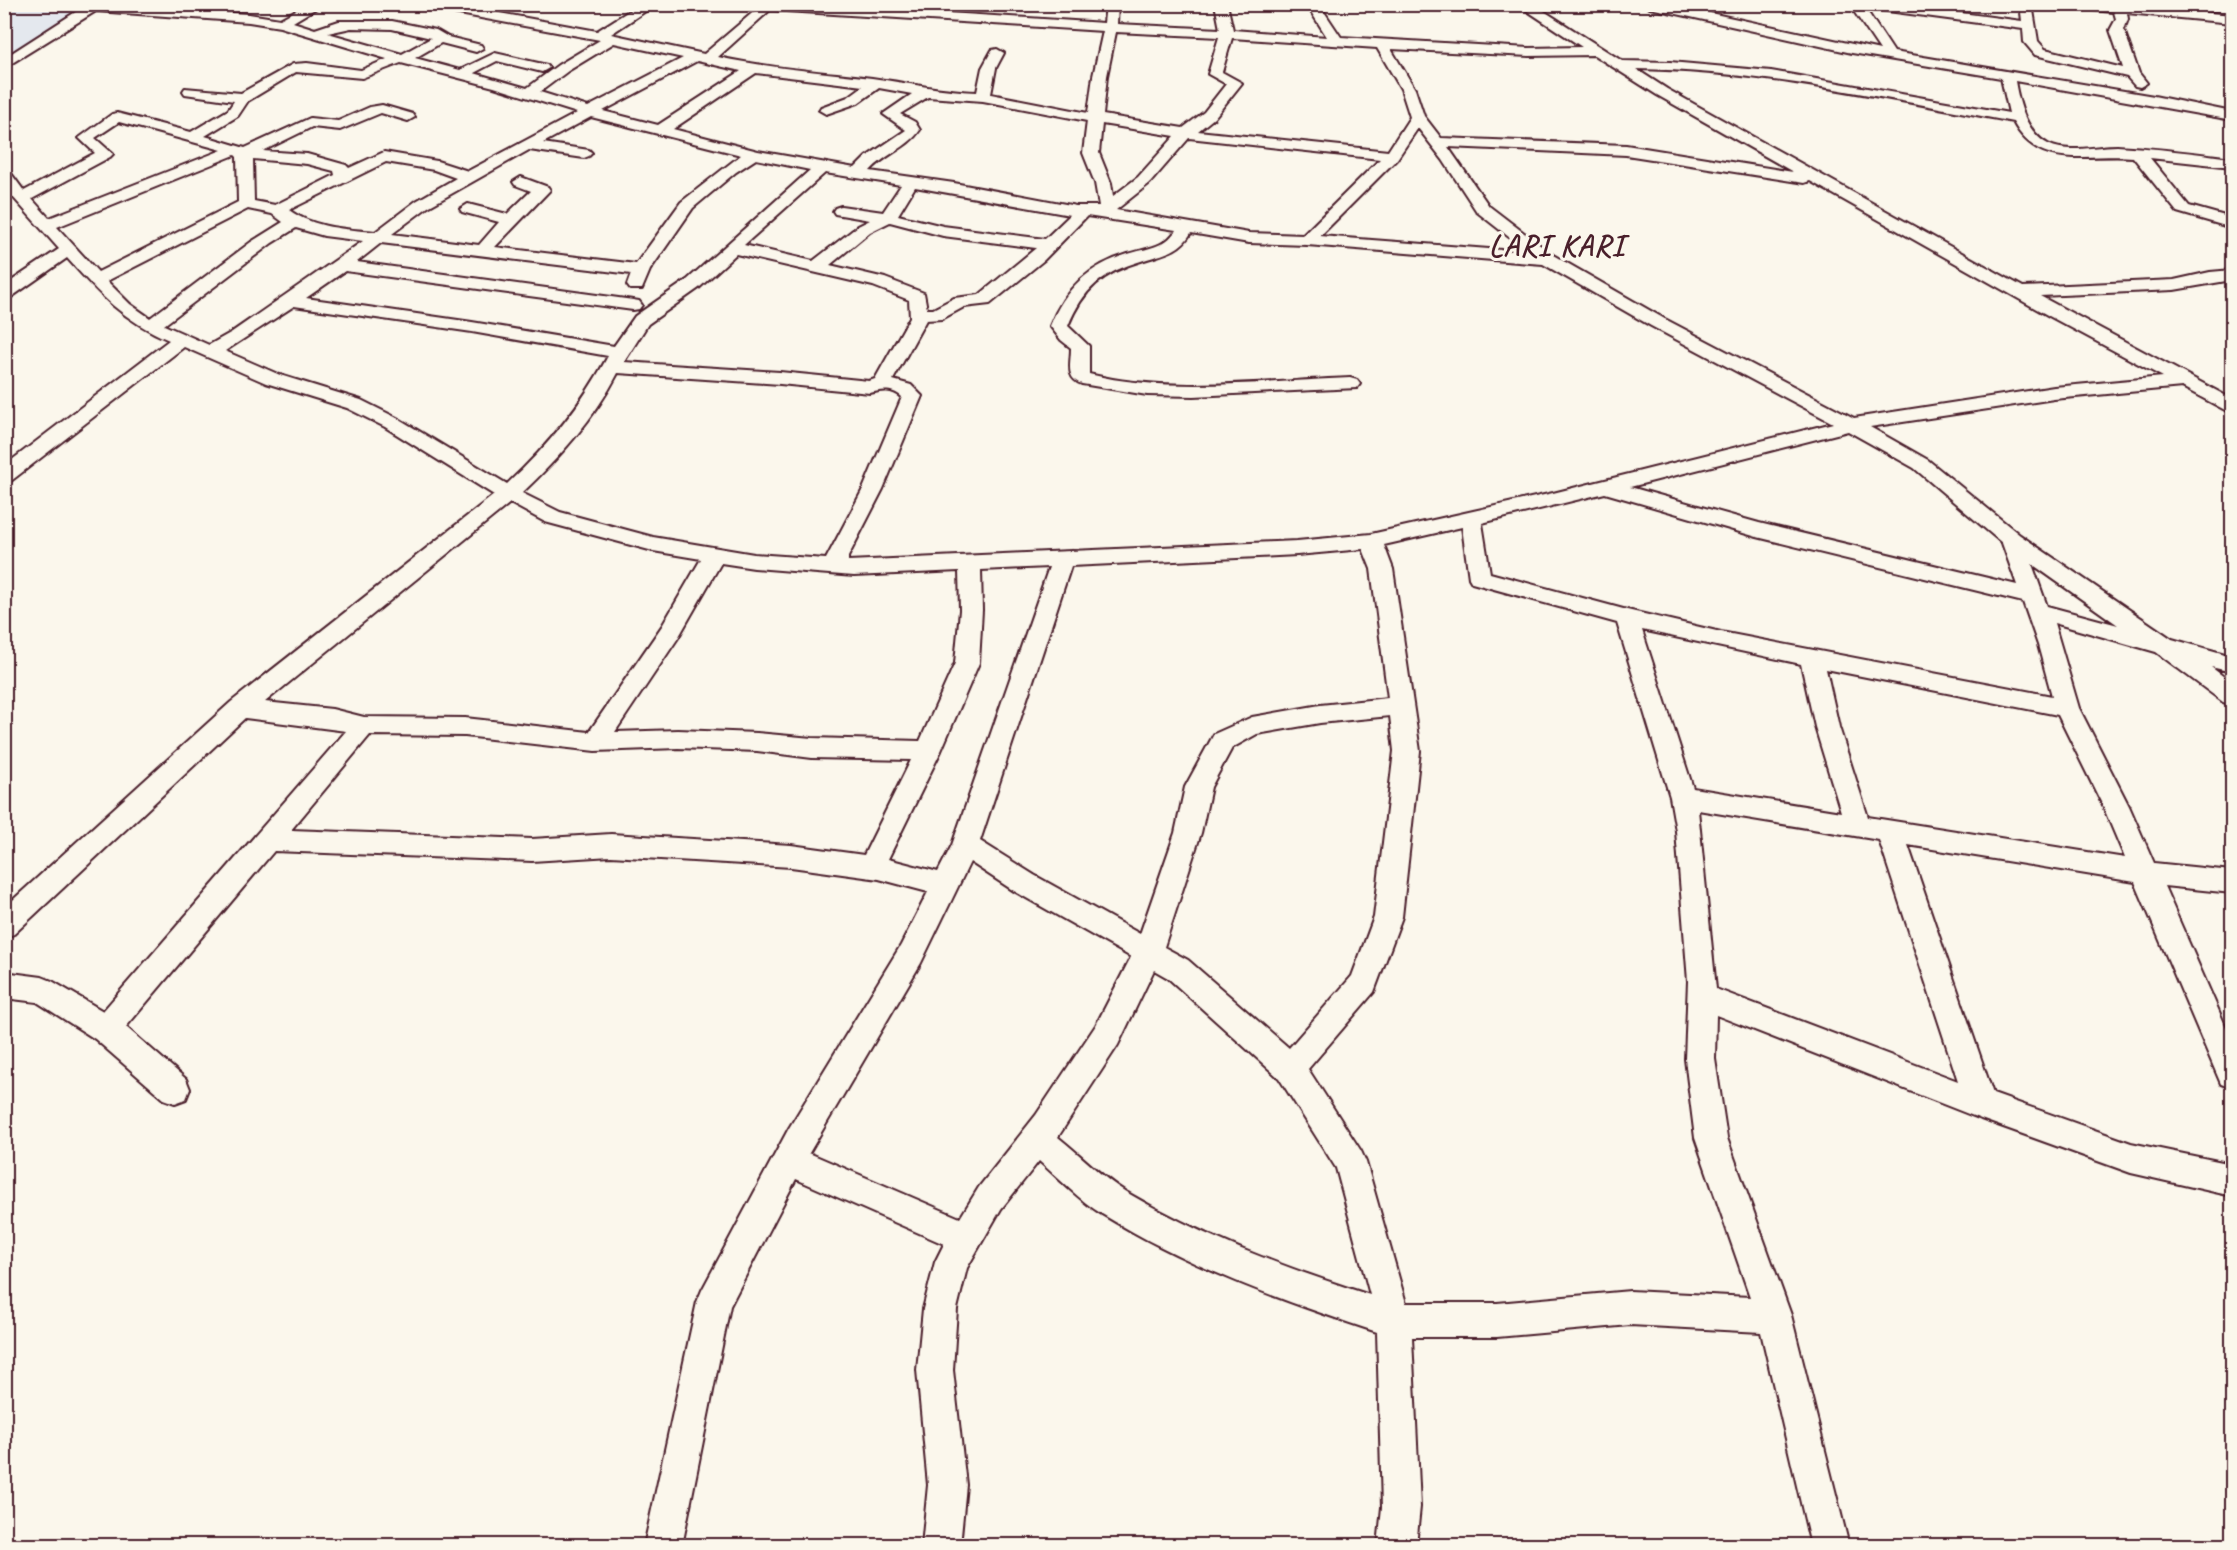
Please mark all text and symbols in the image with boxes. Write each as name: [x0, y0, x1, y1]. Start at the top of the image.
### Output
district label: LARI KARI: [1489, 227, 1630, 265]

